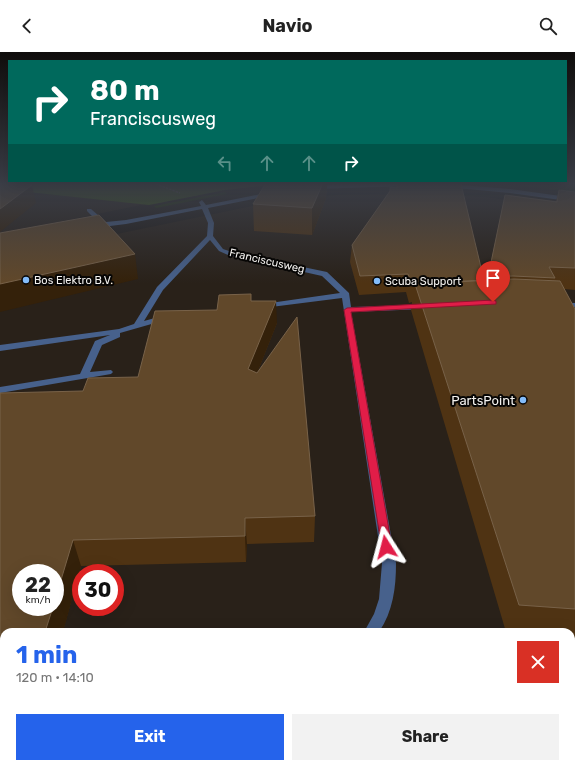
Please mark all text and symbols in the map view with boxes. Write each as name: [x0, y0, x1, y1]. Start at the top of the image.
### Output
icon: back: [16, 15, 38, 37]
text: Navio: [262, 15, 313, 37]
icon: search: [537, 15, 559, 37]
text: 80 m: [90, 74, 160, 107]
icon: right: [24, 76, 76, 128]
text: Franciscusweg: [90, 108, 216, 130]
icon: left: [214, 152, 236, 174]
icon: ahead: [256, 152, 278, 174]
icon: ahead: [298, 152, 320, 174]
icon: right: [340, 152, 362, 174]
street label: Franciscusweg: [228, 246, 306, 276]
pin: [476, 261, 510, 302]
icon: arrive: [482, 267, 504, 289]
place label: Bos Elektro B.V.: [34, 274, 113, 287]
marker: Bos Elektro B.V.: [21, 275, 31, 285]
place label: Scuba Support: [385, 275, 462, 288]
marker: Scuba Support: [372, 276, 382, 286]
place label: PartsPoint: [451, 393, 515, 408]
marker: PartsPoint: [518, 395, 528, 405]
position arrow: [365, 526, 407, 568]
speed limit sign: 30: [72, 564, 124, 616]
text: 22: [25, 573, 51, 597]
text: km/h: [26, 594, 50, 606]
text: 1 min: [16, 641, 77, 669]
button: close: [517, 641, 559, 683]
text: 120 m · 14:10: [16, 670, 94, 685]
button: Exit: [16, 714, 284, 760]
button: Share: [292, 714, 559, 760]

